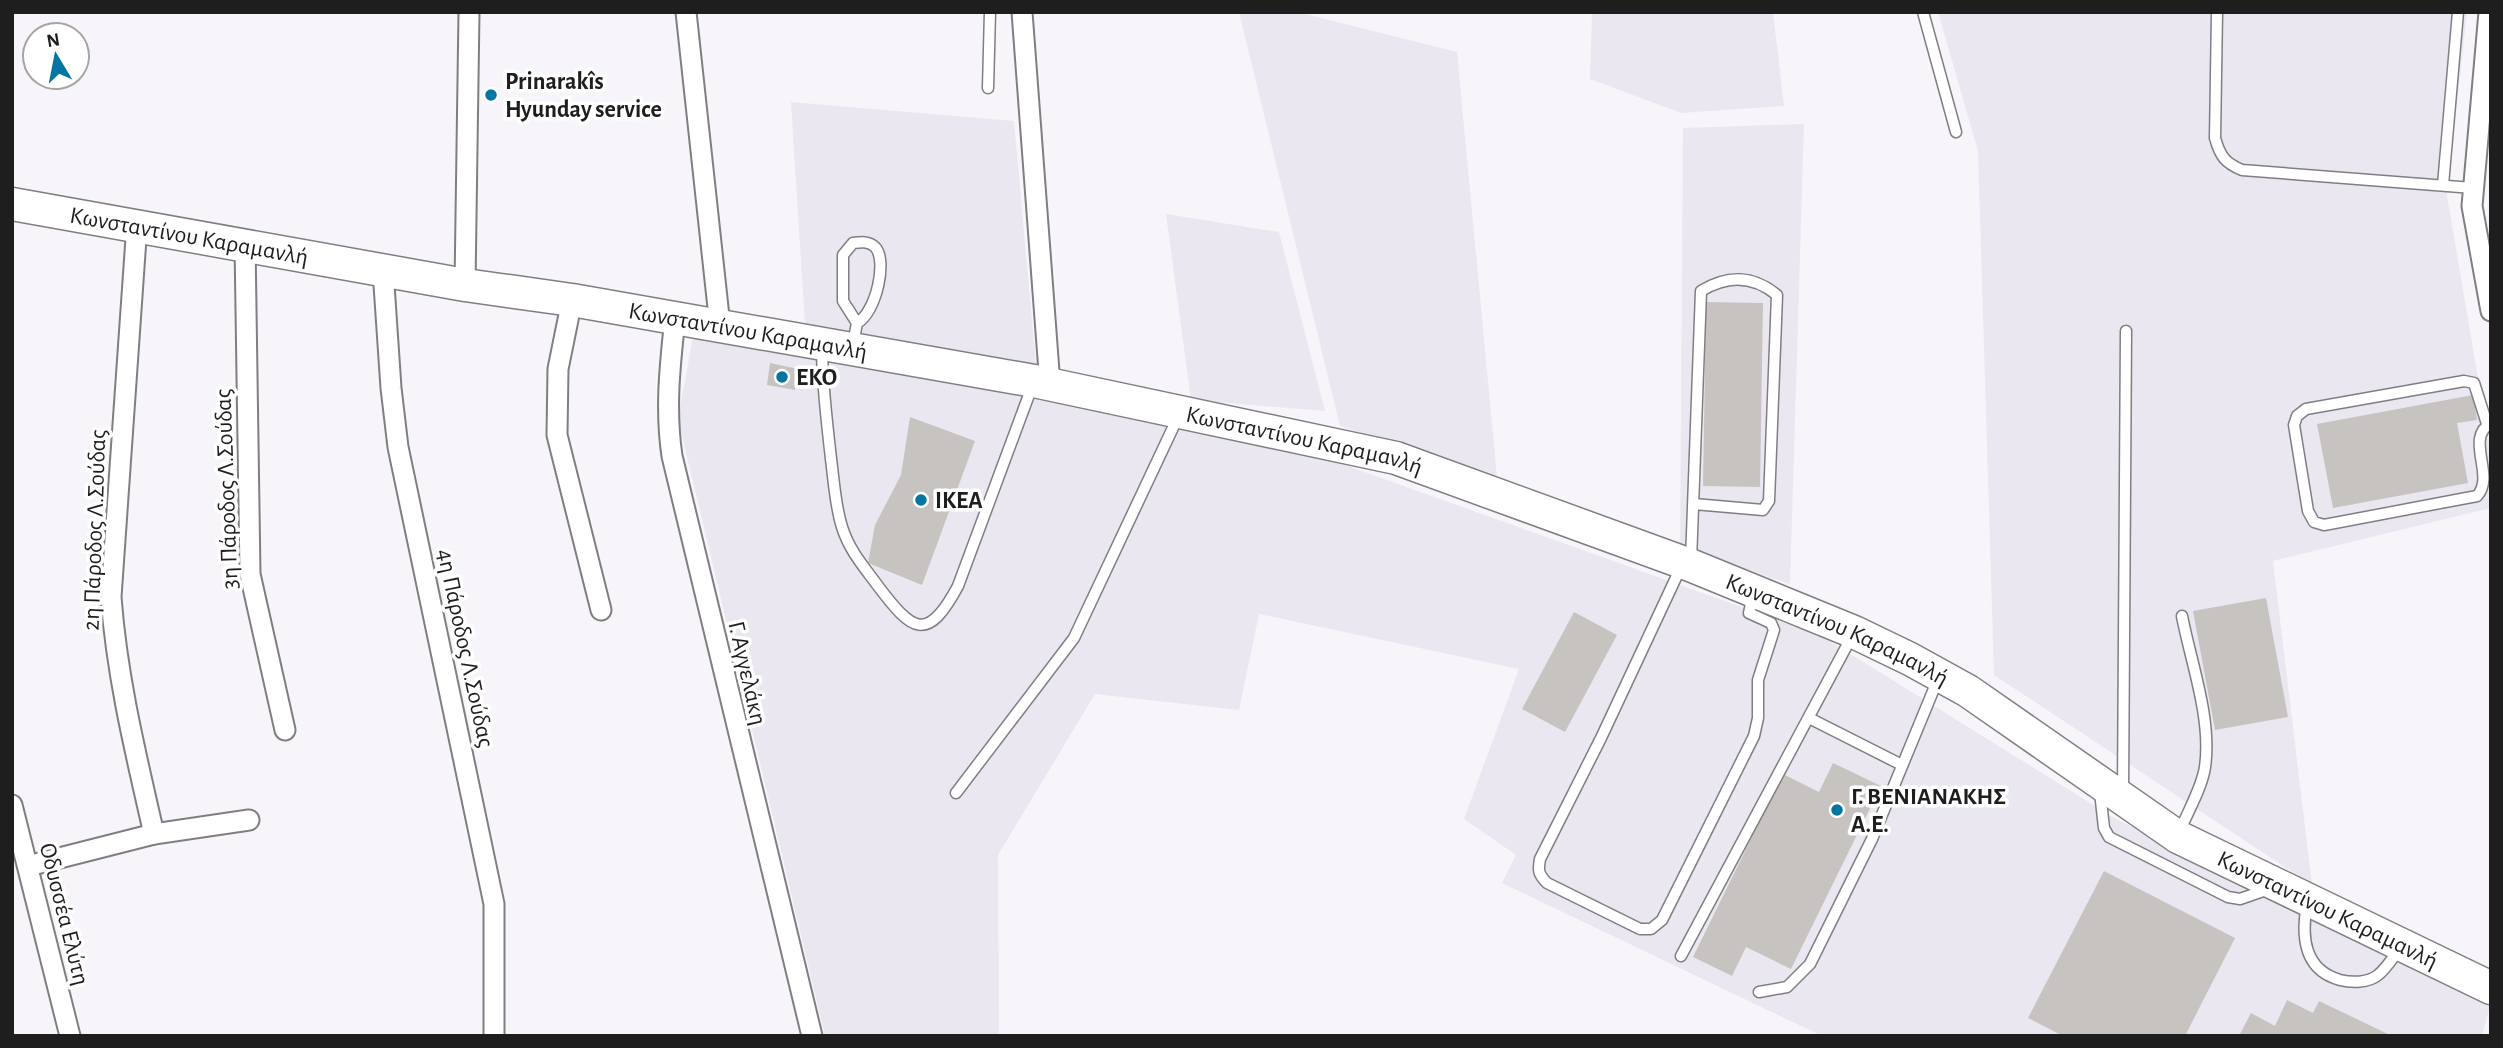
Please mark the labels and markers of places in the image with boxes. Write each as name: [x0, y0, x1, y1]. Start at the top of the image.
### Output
place label: Prinarakîs Hyunday service: [505, 70, 662, 122]
marker: Prinarakîs Hyunday service: [483, 87, 499, 103]
place label: EKO: [796, 366, 837, 390]
marker: EKO: [774, 369, 790, 385]
place label: IKEA: [935, 489, 983, 513]
marker: IKEA: [913, 492, 929, 508]
place label: Γ. ΒΕΝΙΑΝΑΚΗΣ A.E.: [1851, 785, 2006, 837]
marker: Γ. ΒΕΝΙΑΝΑΚΗΣ A.E.: [1829, 802, 1845, 818]

